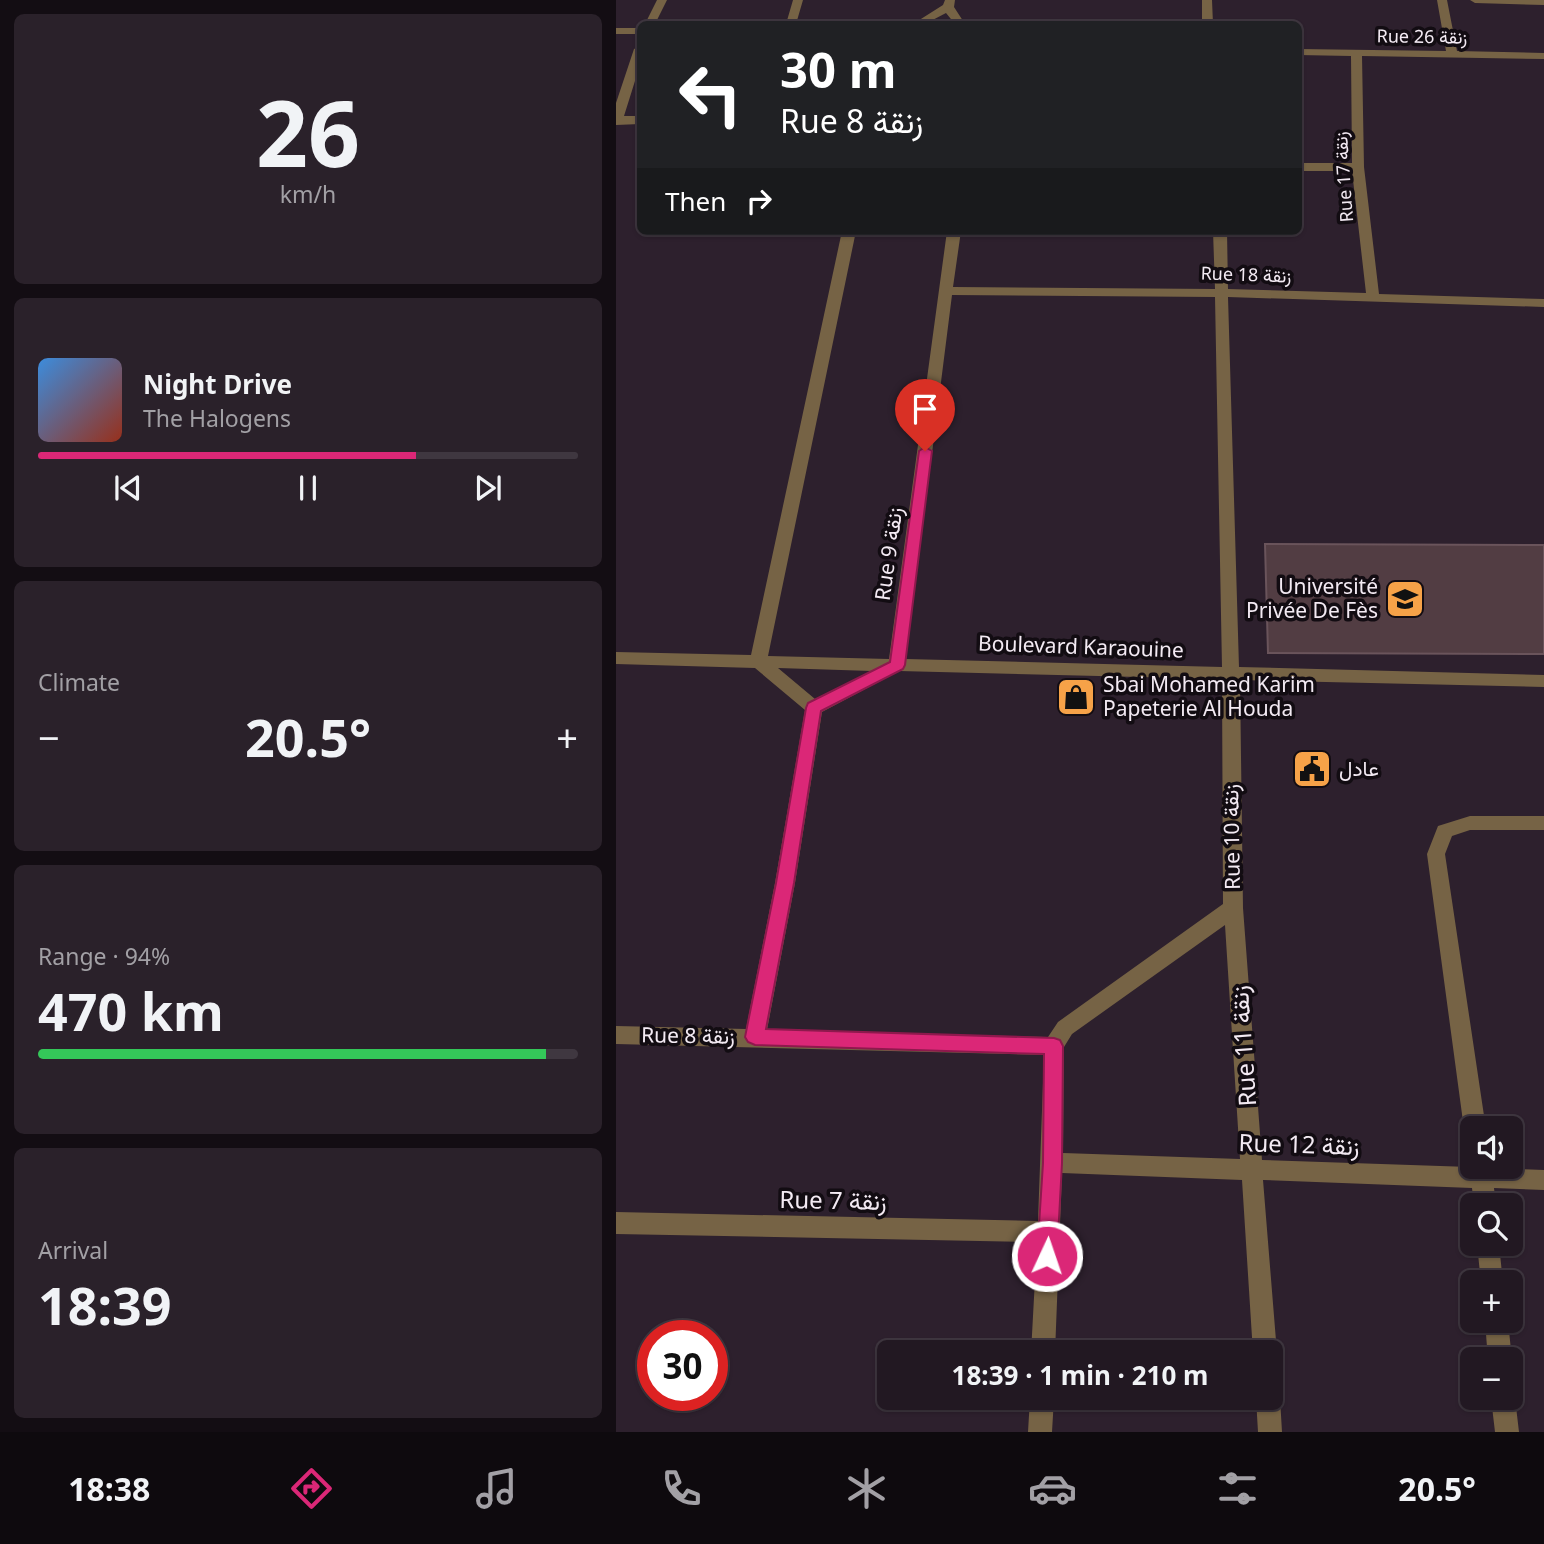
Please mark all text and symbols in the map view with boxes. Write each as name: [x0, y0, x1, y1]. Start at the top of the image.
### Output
street label: Rue 26 زنقة: [1376, 23, 1468, 49]
text: 30 m: [780, 36, 897, 102]
icon: left: [665, 49, 756, 140]
text: 26: [256, 70, 360, 194]
text: Rue 8 زنقة: [780, 99, 923, 142]
street label: Rue 17 زنقة: [1328, 131, 1358, 223]
text: km/h: [280, 178, 336, 210]
icon: right: [740, 182, 778, 220]
text: Then: [665, 183, 726, 219]
street label: Rue 18 زنقة: [1200, 260, 1292, 288]
text: Night Drive: [143, 366, 292, 402]
pin: [895, 379, 955, 451]
icon: arrive: [906, 390, 944, 428]
text: The Halogens: [143, 402, 291, 434]
icon: previous: [109, 469, 147, 507]
icon: pause: [289, 469, 327, 507]
icon: next: [469, 469, 507, 507]
street label: Rue 9 زنقة: [868, 505, 908, 602]
place label: Université Privée De Fès: [1246, 572, 1378, 624]
school or university icon: Université Privée De Fès: [1384, 578, 1426, 620]
street label: Boulevard Karaouine: [978, 628, 1184, 664]
text: Climate: [38, 666, 120, 698]
place label: Sbai Mohamed Karim Papeterie Al Houda: [1103, 670, 1315, 722]
shop icon: Sbai Mohamed Karim Papeterie Al Houda: [1055, 676, 1097, 718]
text: 20.5°: [245, 701, 371, 772]
text: −: [38, 711, 60, 763]
text: +: [556, 711, 578, 763]
public building icon: عادل: [1291, 748, 1333, 790]
place label: عادل: [1339, 754, 1379, 782]
street label: Rue 10 زنقة: [1216, 784, 1246, 890]
text: Range · 94%: [38, 940, 170, 972]
text: 470 km: [38, 975, 224, 1046]
street label: Rue 11 زنقة: [1222, 985, 1263, 1108]
street label: Rue 8 زنقة: [641, 1020, 735, 1050]
map controls: [1460, 1116, 1523, 1410]
button: sound: [1460, 1116, 1523, 1179]
street label: Rue 12 زنقة: [1238, 1125, 1360, 1162]
street label: Rue 7 زنقة: [779, 1182, 887, 1217]
button: search: [1460, 1193, 1523, 1256]
position arrow: [1010, 1219, 1084, 1293]
text: Arrival: [38, 1234, 108, 1266]
text: 18:39: [38, 1269, 172, 1340]
button: +: [1460, 1270, 1523, 1333]
speed limit sign: 30: [637, 1320, 728, 1411]
button: −: [1460, 1347, 1523, 1410]
text: 18:39 · 1 min · 210 m: [952, 1357, 1208, 1393]
icon: directions: [287, 1464, 336, 1513]
icon: music: [472, 1464, 521, 1513]
icon: phone: [657, 1464, 706, 1513]
icon: climate: [842, 1464, 891, 1513]
icon: car: [1028, 1464, 1077, 1513]
icon: filters: [1213, 1464, 1262, 1513]
text: 18:38: [68, 1467, 150, 1510]
text: 20.5°: [1398, 1467, 1476, 1510]

